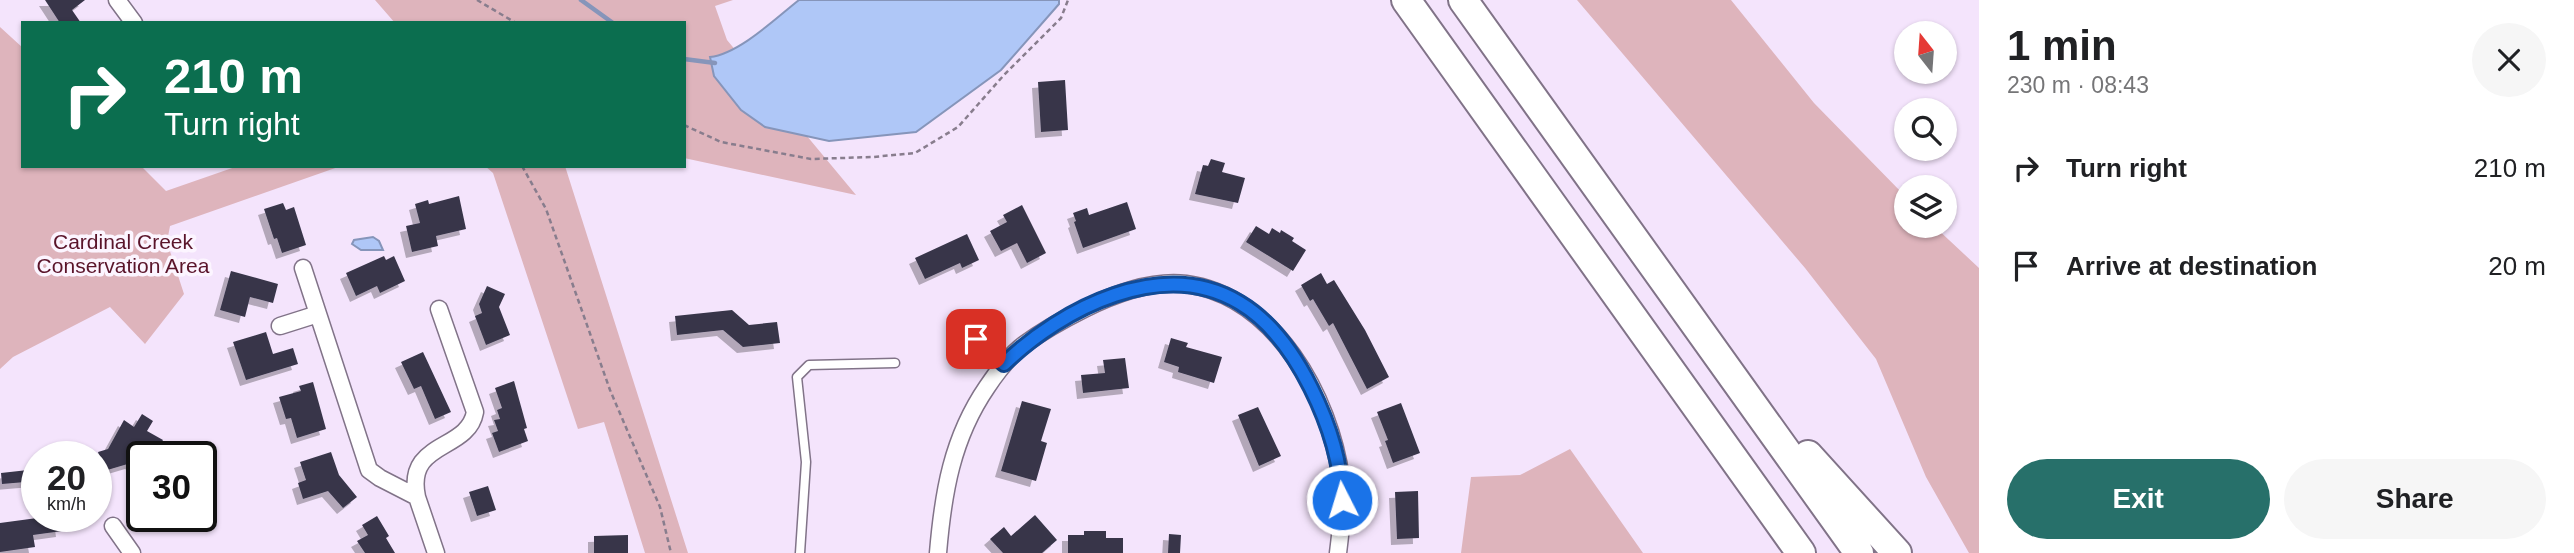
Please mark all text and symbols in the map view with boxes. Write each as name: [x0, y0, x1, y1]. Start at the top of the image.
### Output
north arrow: [1894, 21, 1956, 84]
map controls: [1894, 21, 1957, 238]
text: 1 min: [2007, 22, 2117, 69]
button: close: [2472, 23, 2546, 97]
icon: right: [49, 49, 140, 140]
text: 210 m: [164, 49, 303, 103]
text: 230 m · 08:43: [2007, 72, 2149, 98]
button: search: [1894, 98, 1957, 161]
text: Turn right: [164, 106, 300, 142]
icon: right: [2007, 149, 2045, 187]
text: Turn right: [2066, 153, 2187, 183]
text: 210 m: [2474, 153, 2546, 183]
button: layers: [1894, 175, 1957, 238]
park label: Cardinal Creek Conservation Area: [37, 230, 210, 277]
icon: arrive: [2007, 247, 2045, 285]
text: Arrive at destination: [2066, 251, 2317, 281]
text: 20 m: [2488, 251, 2546, 281]
pin: [946, 309, 1006, 369]
icon: arrive: [957, 320, 995, 358]
speed limit sign: 30: [126, 441, 217, 532]
text: 20: [47, 458, 86, 497]
button: Exit: [2007, 459, 2270, 539]
button: Share: [2284, 459, 2546, 539]
position arrow: [1305, 463, 1379, 537]
text: km/h: [47, 494, 86, 514]

